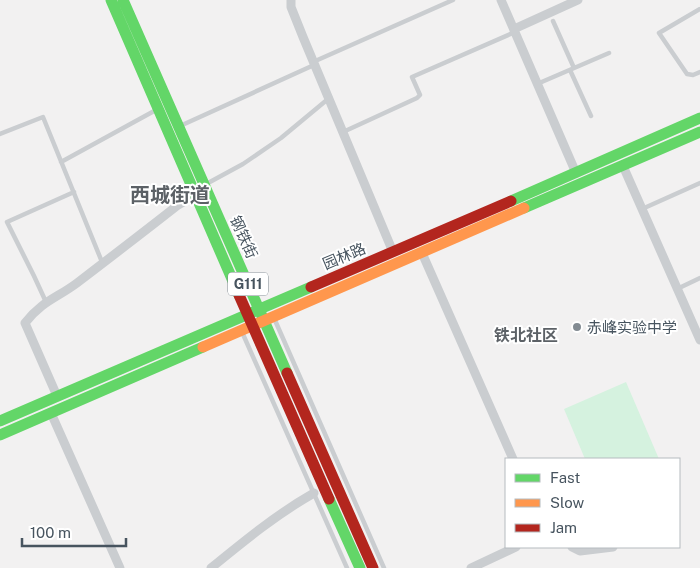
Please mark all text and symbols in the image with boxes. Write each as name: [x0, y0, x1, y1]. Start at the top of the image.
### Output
district label: 西城街道: [130, 183, 210, 207]
street label: 钢铁街: [227, 213, 261, 261]
street label: 园林路: [320, 239, 368, 273]
road number: G111: [228, 272, 268, 296]
place label: 赤峰实验中学: [587, 319, 677, 336]
marker: 赤峰实验中学: [571, 321, 583, 333]
district label: 铁北社区: [494, 326, 558, 345]
legend: [505, 458, 680, 548]
text: Fast: [550, 469, 580, 486]
text: Slow: [550, 494, 585, 511]
scale bar: [22, 516, 126, 548]
text: Jam: [550, 519, 577, 536]
text: 100 m: [30, 524, 71, 541]

